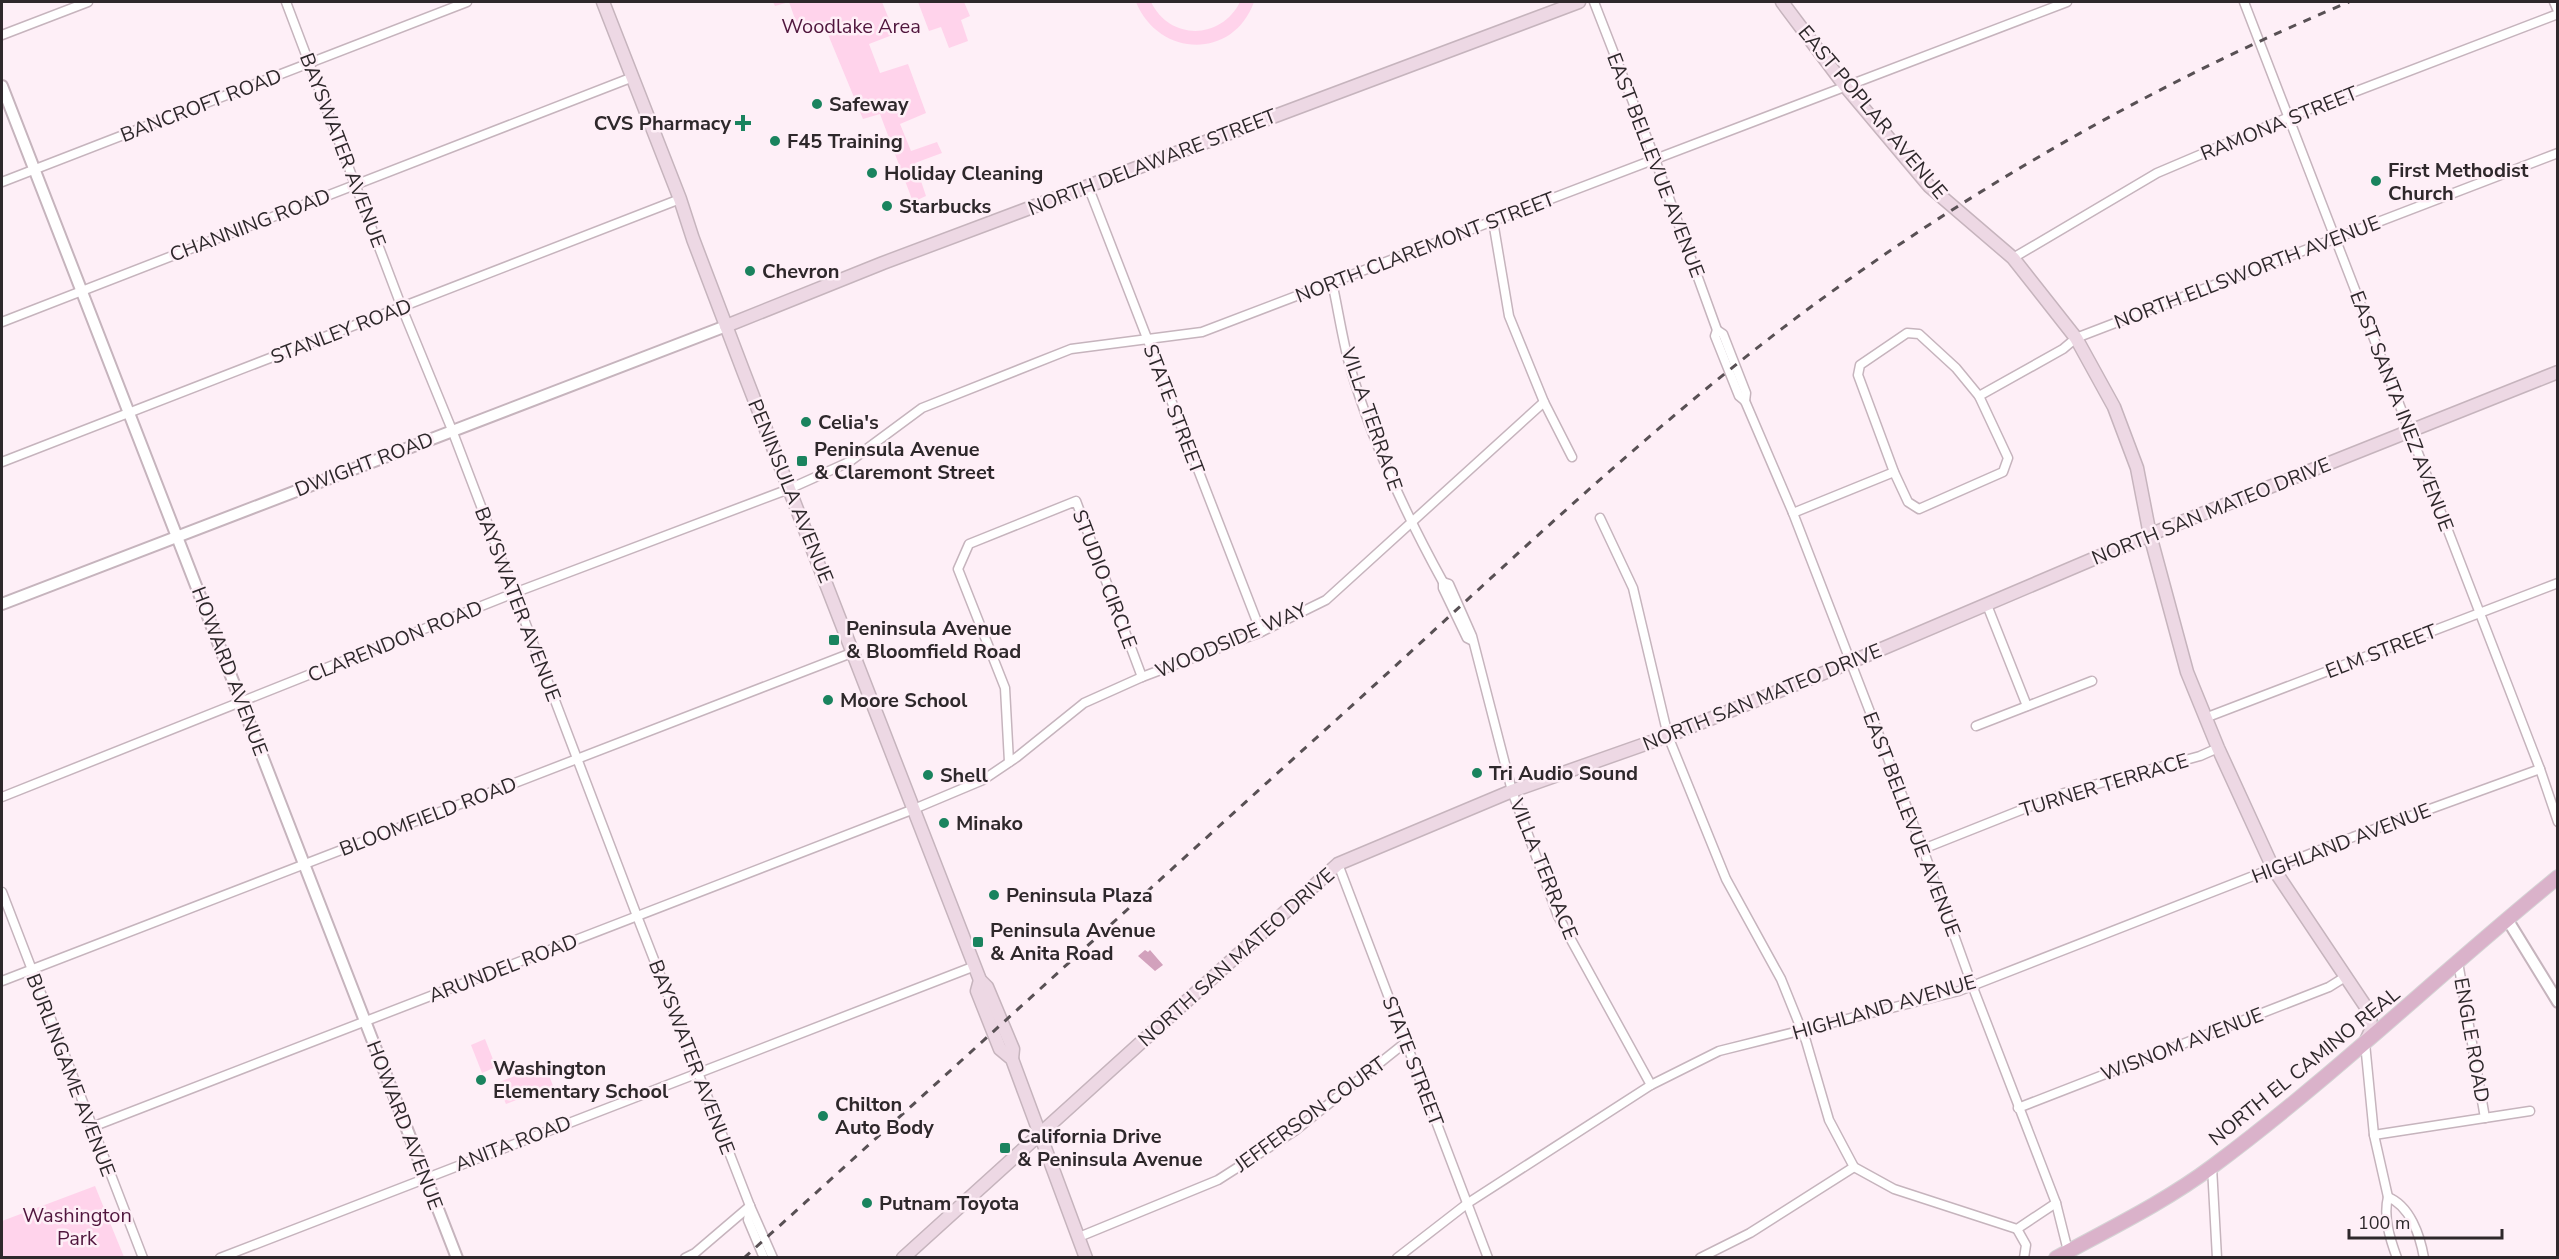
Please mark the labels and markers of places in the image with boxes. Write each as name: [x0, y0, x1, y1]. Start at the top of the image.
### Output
place label: Safeway: [829, 91, 909, 118]
marker: Safeway: [810, 97, 824, 111]
place label: CVS Pharmacy: [594, 110, 731, 137]
marker: CVS Pharmacy: [736, 116, 750, 130]
place label: F45 Training: [787, 128, 903, 155]
marker: F45 Training: [768, 134, 782, 148]
place label: First Methodist Church: [2388, 157, 2529, 207]
place label: Holiday Cleaning: [884, 160, 1043, 187]
marker: Holiday Cleaning: [865, 166, 879, 180]
marker: First Methodist Church: [2369, 174, 2383, 188]
place label: Starbucks: [899, 193, 992, 220]
marker: Starbucks: [880, 199, 894, 213]
place label: Chevron: [762, 258, 839, 285]
marker: Chevron: [743, 264, 757, 278]
place label: Celia's: [818, 409, 879, 436]
marker: Celia's: [799, 415, 813, 429]
place label: Peninsula Avenue & Claremont Street: [814, 436, 995, 486]
marker: Peninsula Avenue & Claremont Street: [795, 454, 809, 468]
place label: Peninsula Avenue & Bloomfield Road: [846, 615, 1021, 665]
marker: Peninsula Avenue & Bloomfield Road: [827, 633, 841, 647]
place label: Moore School: [840, 687, 968, 714]
marker: Moore School: [821, 693, 835, 707]
place label: Tri Audio Sound: [1489, 760, 1638, 787]
place label: Shell: [940, 762, 989, 789]
marker: Tri Audio Sound: [1470, 766, 1484, 780]
marker: Shell: [921, 768, 935, 782]
place label: Minako: [956, 810, 1023, 837]
marker: Minako: [937, 816, 951, 830]
place label: Peninsula Plaza: [1006, 882, 1153, 909]
marker: Peninsula Plaza: [987, 888, 1001, 902]
place label: Peninsula Avenue & Anita Road: [990, 917, 1156, 967]
marker: Peninsula Avenue & Anita Road: [971, 935, 985, 949]
place label: Washington Elementary School: [493, 1055, 669, 1105]
marker: Washington Elementary School: [474, 1073, 488, 1087]
place label: Chilton Auto Body: [835, 1091, 934, 1141]
marker: Chilton Auto Body: [816, 1109, 830, 1123]
place label: California Drive & Peninsula Avenue: [1017, 1123, 1203, 1173]
marker: California Drive & Peninsula Avenue: [998, 1141, 1012, 1155]
place label: Putnam Toyota: [879, 1190, 1019, 1217]
marker: Putnam Toyota: [860, 1196, 874, 1210]

